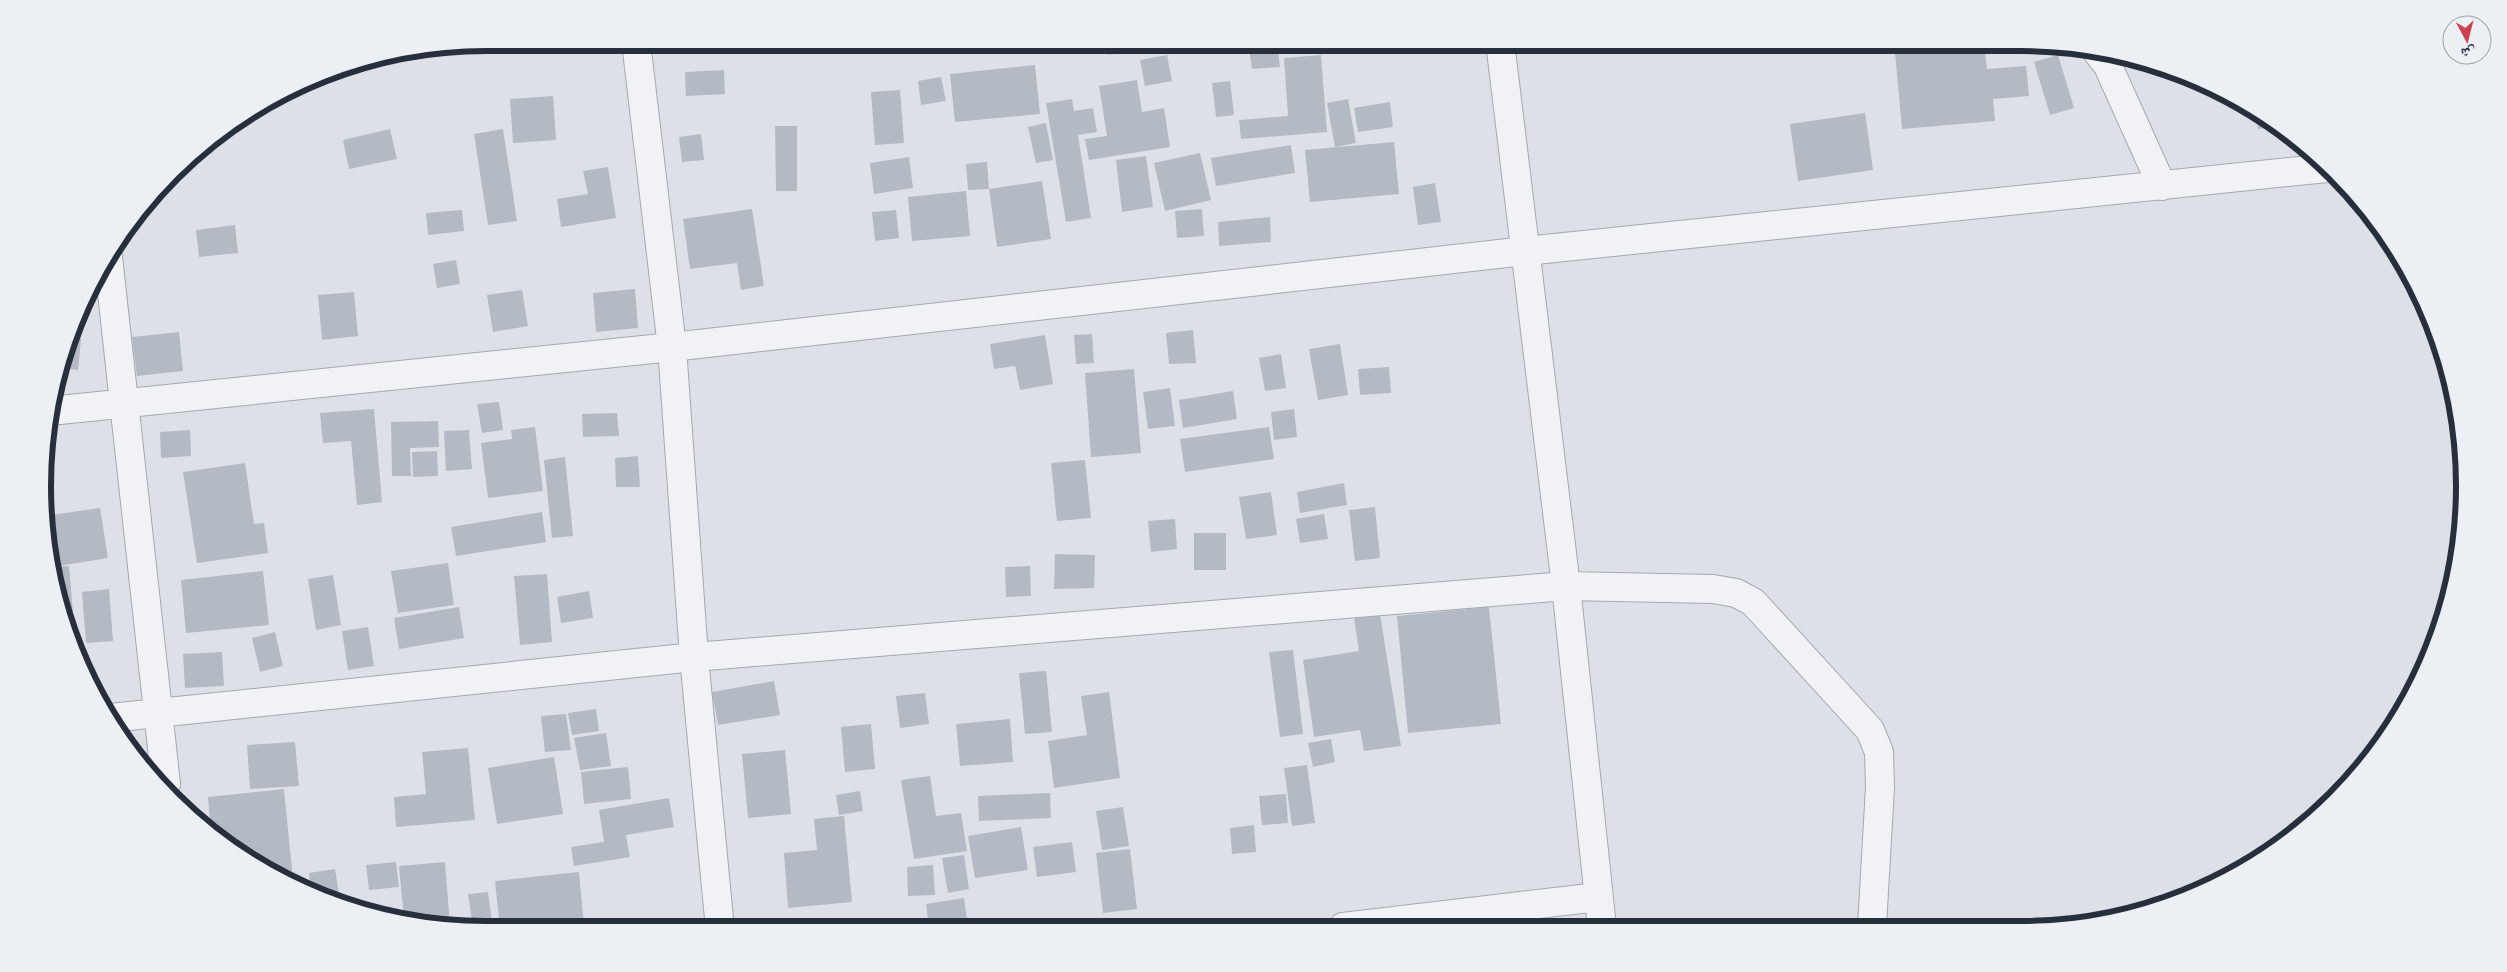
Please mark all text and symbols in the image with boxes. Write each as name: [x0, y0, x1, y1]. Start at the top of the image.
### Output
north arrow: [2442, 15, 2492, 65]
text: ش: [2460, 43, 2477, 62]

